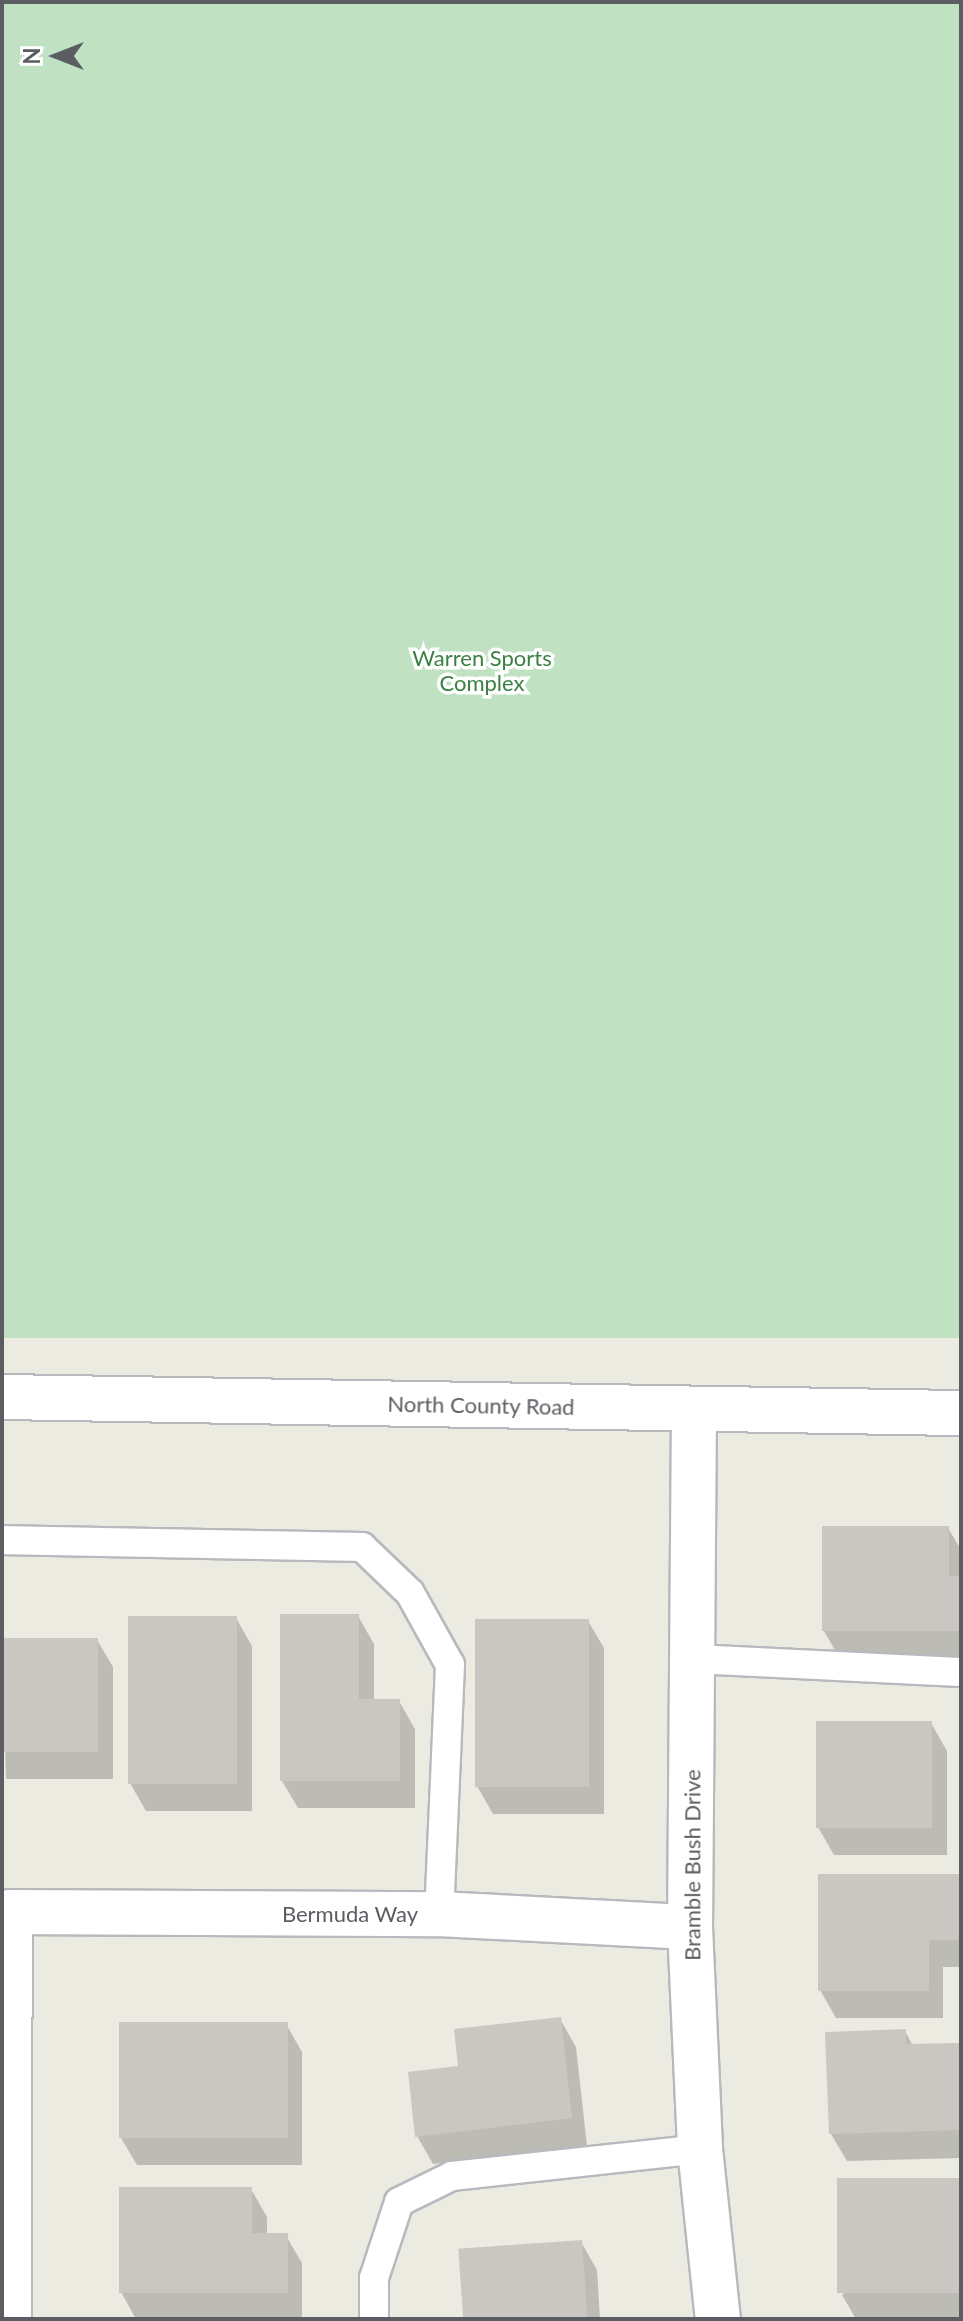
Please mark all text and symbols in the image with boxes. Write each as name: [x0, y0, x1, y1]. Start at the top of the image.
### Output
north arrow: [16, 16, 96, 96]
text: N: [18, 48, 45, 64]
park label: Warren Sports Complex: [412, 644, 552, 696]
street label: North County Road: [387, 1390, 575, 1420]
street label: Bramble Bush Drive: [679, 1769, 705, 1961]
street label: Bermuda Way: [282, 1901, 418, 1927]

